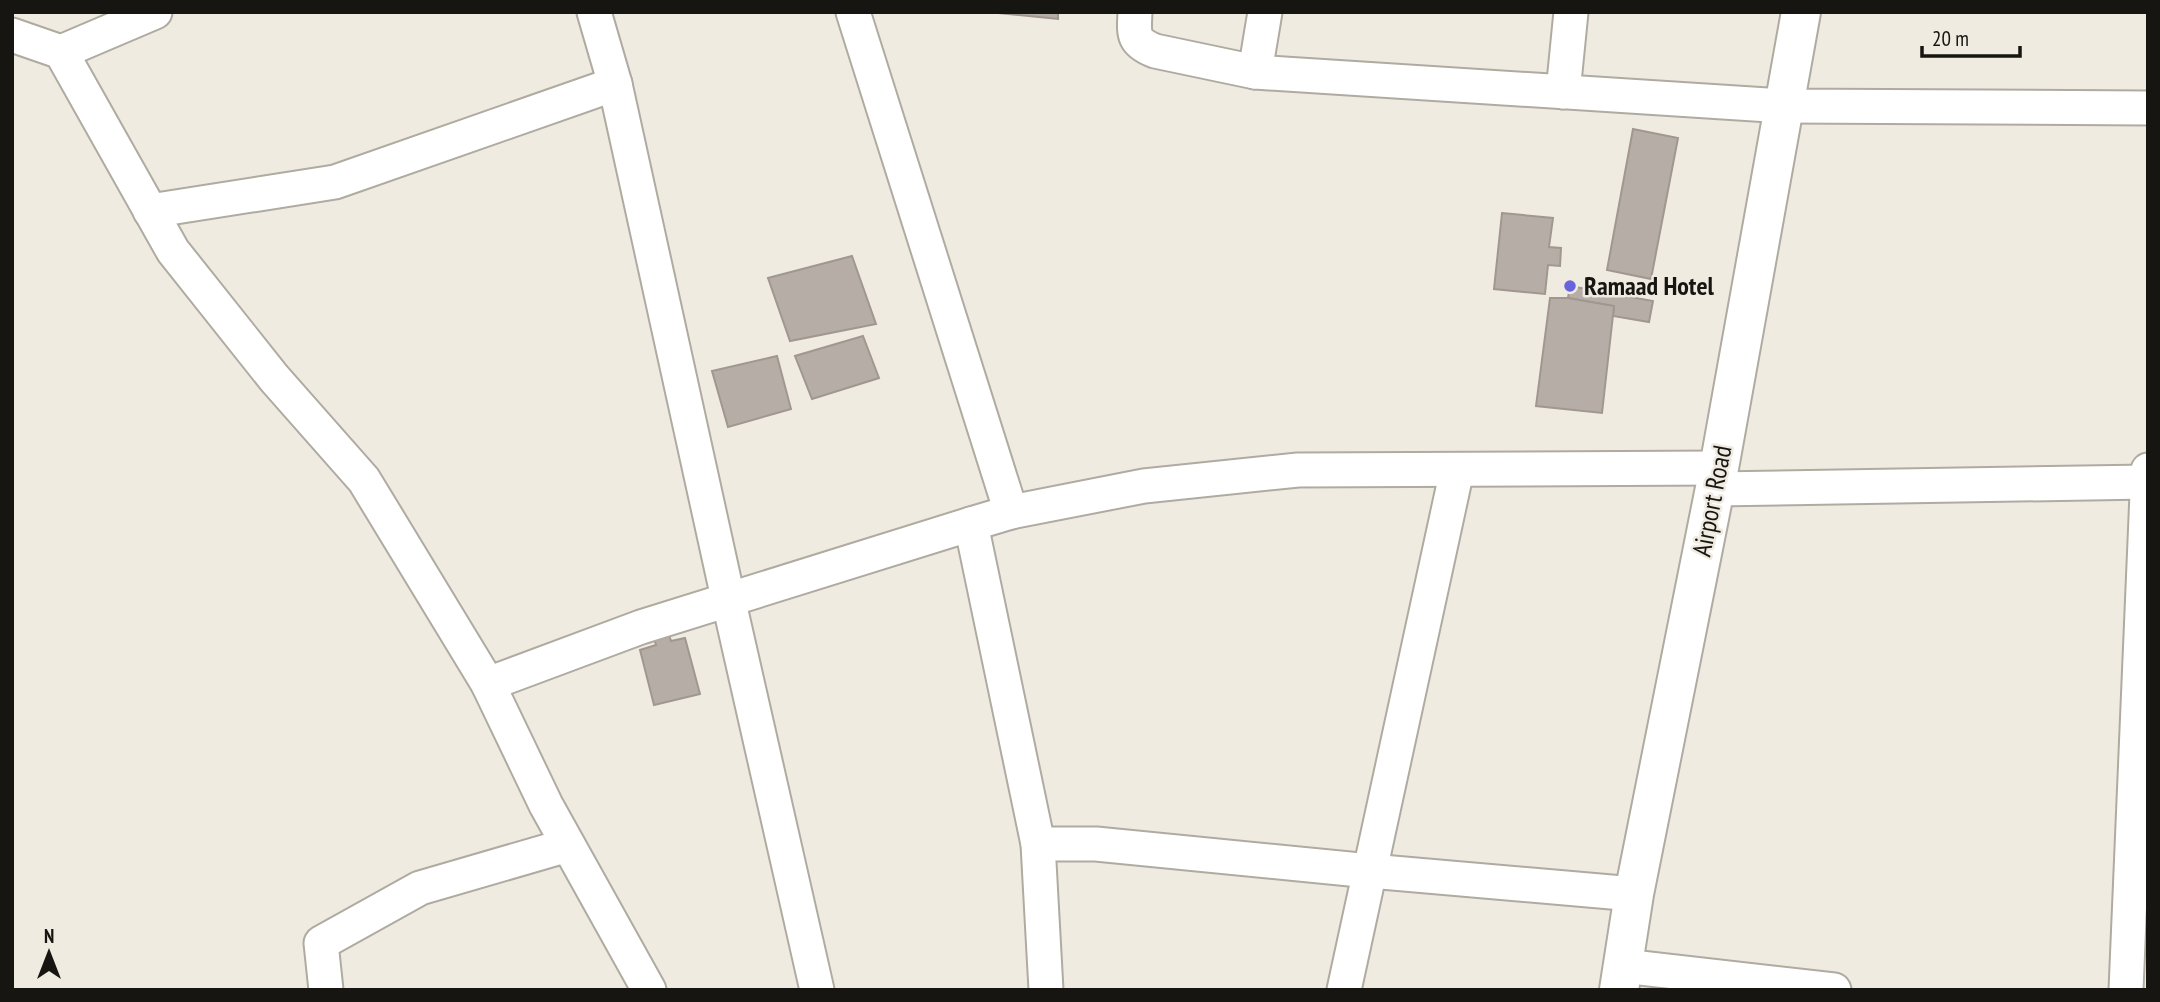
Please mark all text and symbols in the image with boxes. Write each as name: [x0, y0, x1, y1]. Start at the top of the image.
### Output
scale bar: [1922, 14, 2020, 58]
text: 20 m: [1932, 25, 1969, 52]
place label: Ramaad Hotel: [1584, 269, 1715, 302]
marker: Ramaad Hotel: [1562, 278, 1578, 294]
street label: Airport Road: [1685, 443, 1738, 559]
north arrow: [14, 918, 84, 988]
text: N: [44, 924, 54, 948]

